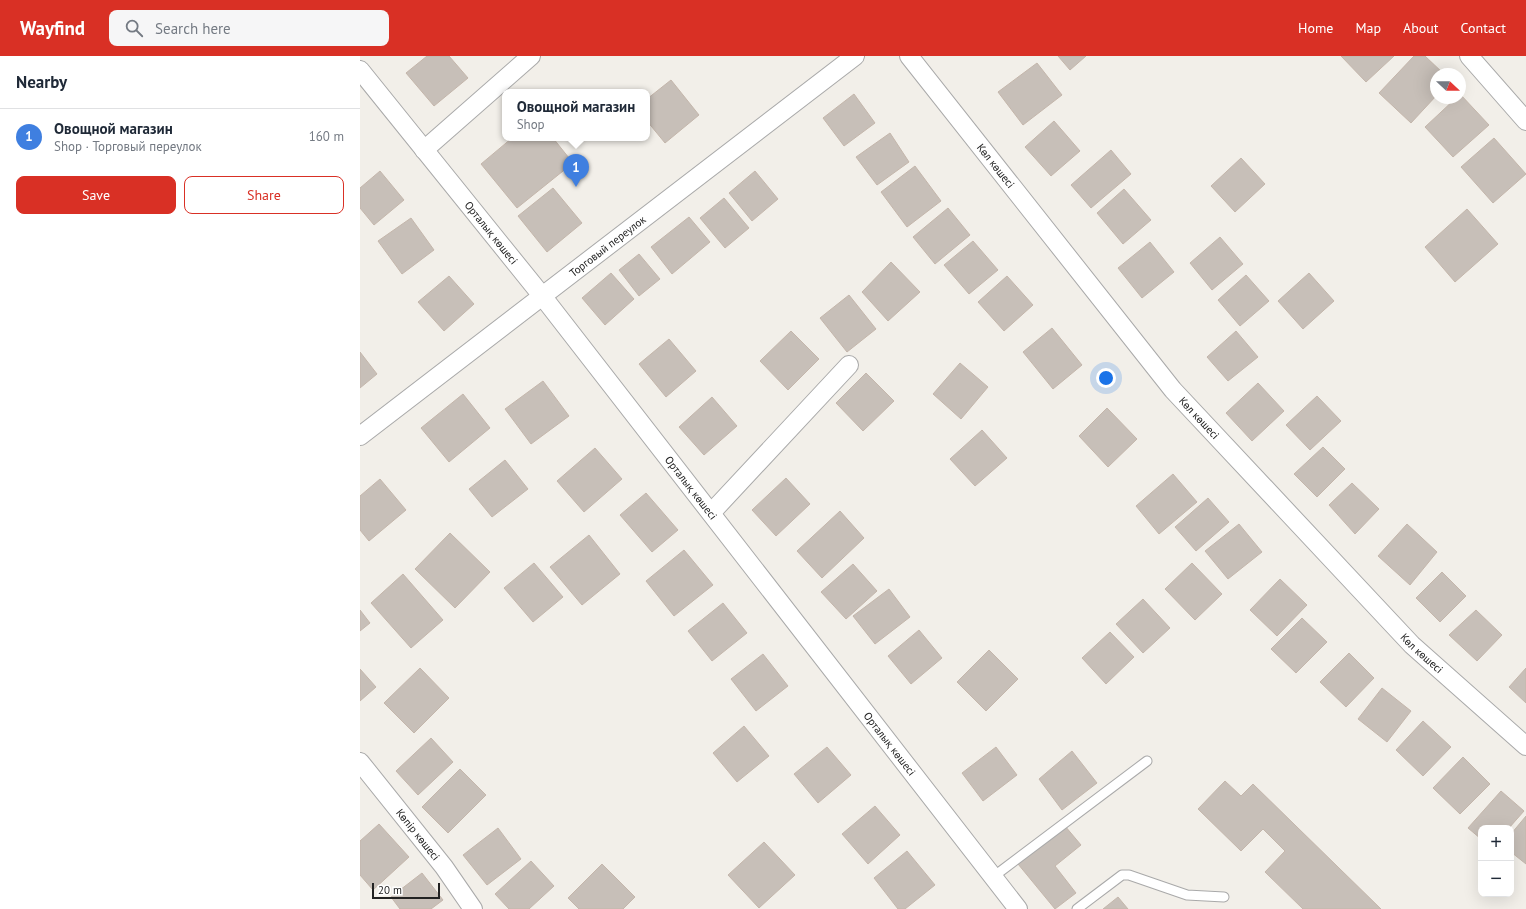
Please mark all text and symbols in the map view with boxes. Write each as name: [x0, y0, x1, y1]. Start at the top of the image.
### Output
search box: [109, 10, 389, 46]
text: Wayfind: [20, 16, 85, 40]
icon: search: [123, 17, 145, 39]
text: Search here: [155, 19, 231, 38]
text: Home: [1298, 19, 1333, 37]
text: Map: [1355, 19, 1381, 37]
text: About: [1403, 19, 1439, 37]
text: Contact: [1461, 19, 1506, 37]
north arrow: [1430, 68, 1466, 104]
text: Nearby: [16, 71, 67, 93]
popup: [502, 89, 650, 141]
text: Овощной магазин: [517, 97, 635, 116]
text: Shop: [517, 116, 545, 133]
text: Овощной магазин: [54, 119, 173, 138]
text: 1: [25, 128, 33, 145]
text: 160 m: [309, 128, 344, 145]
text: Shop · Торговый переулок: [54, 138, 202, 155]
street label: Көл көшесі: [974, 141, 1018, 191]
pin: 1: [563, 154, 589, 187]
button: Save: [16, 176, 176, 214]
button: Share: [184, 176, 344, 214]
street label: Орталық көшесі: [462, 198, 521, 267]
street label: Торговый переулок: [566, 212, 649, 280]
your location: [1096, 368, 1116, 388]
street label: Көл көшесі: [1176, 394, 1222, 442]
street label: Орталық көшесі: [662, 453, 720, 522]
street label: Көл көшесі: [1398, 630, 1446, 676]
street label: Орталық көшесі: [861, 709, 919, 778]
street label: Көпір көшесі: [393, 806, 443, 863]
map controls: [1478, 825, 1514, 897]
button: +: [1478, 825, 1514, 861]
button: −: [1478, 861, 1514, 897]
scale bar: [372, 881, 440, 900]
text: 20 m: [378, 883, 402, 897]

